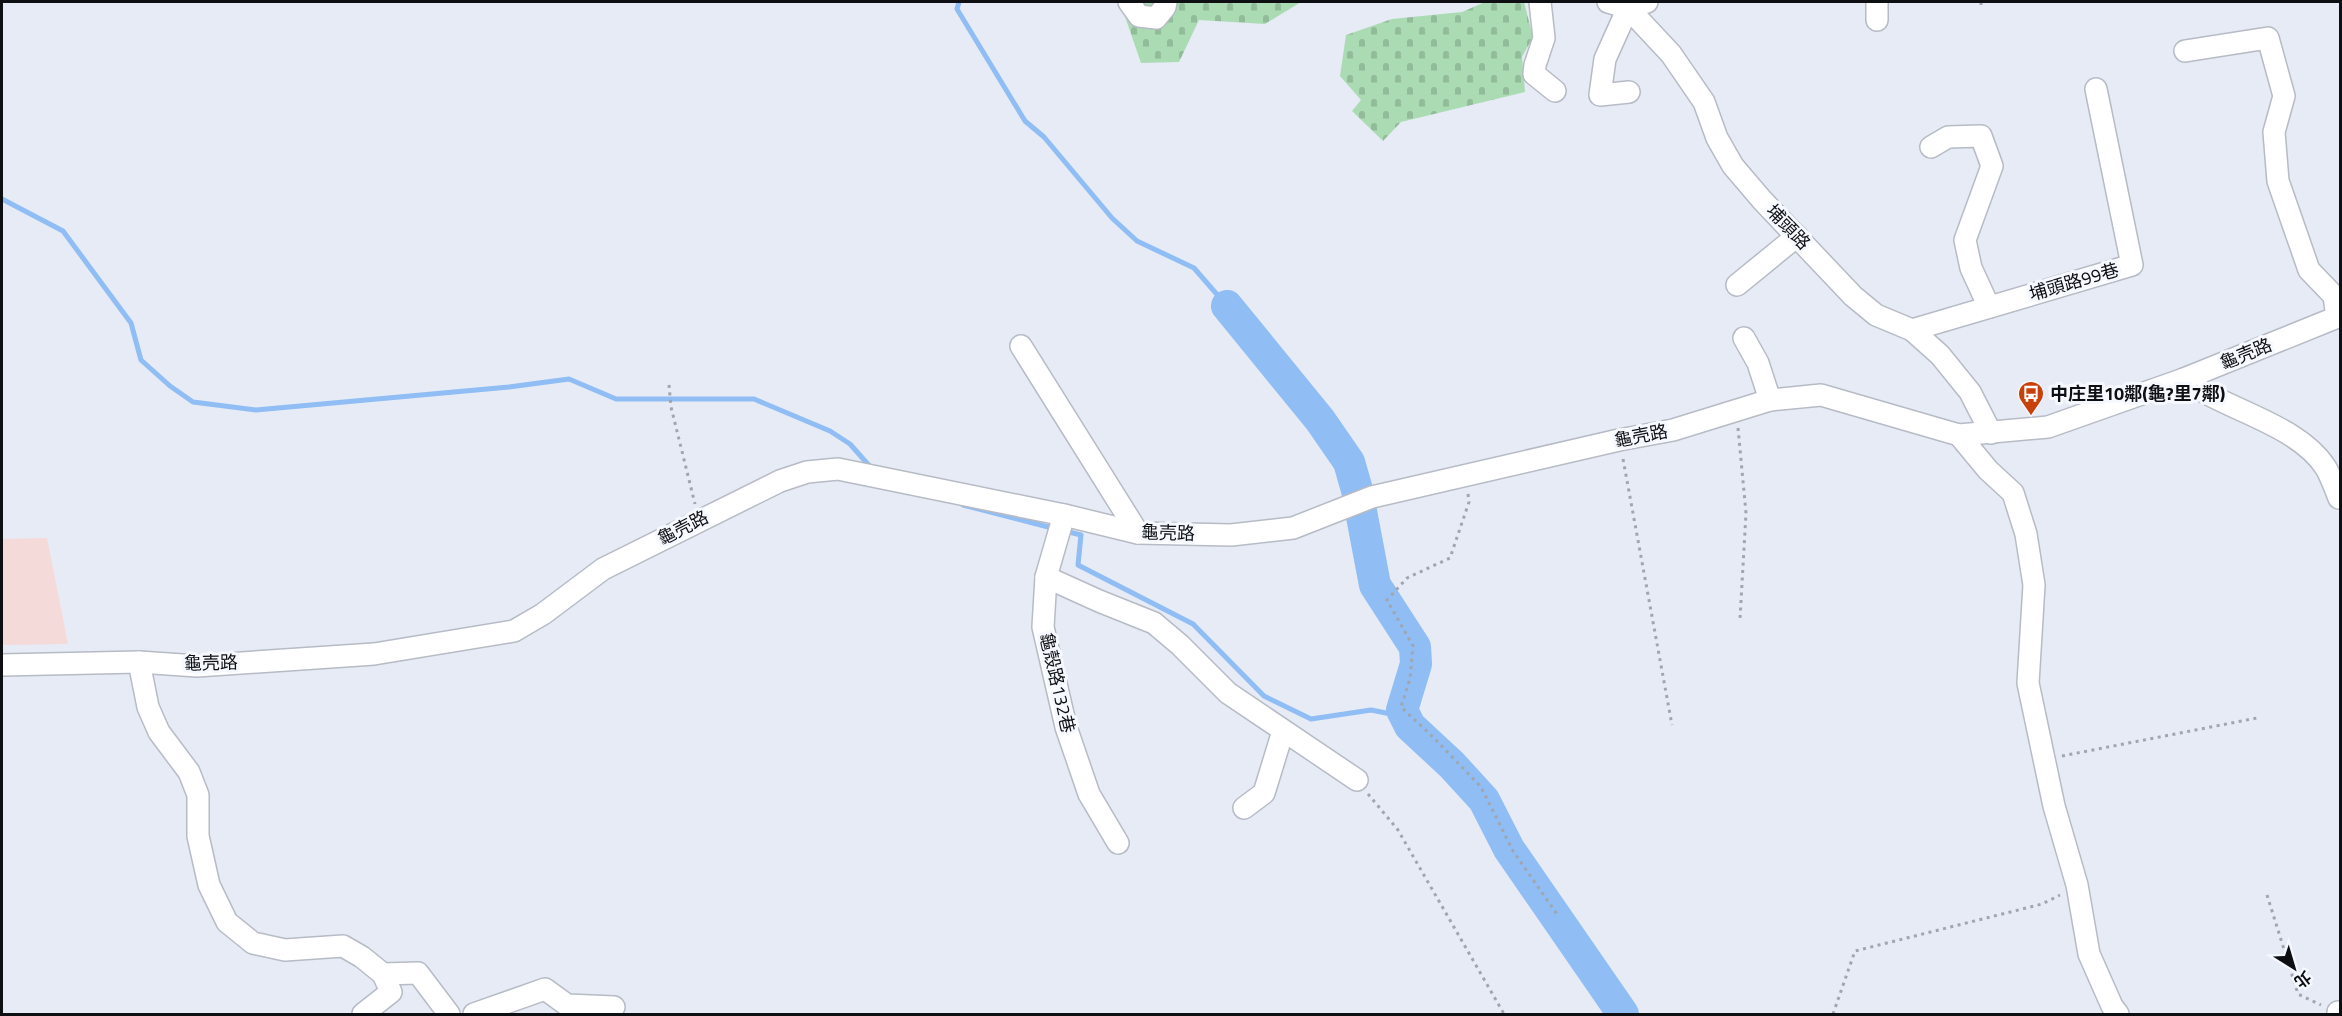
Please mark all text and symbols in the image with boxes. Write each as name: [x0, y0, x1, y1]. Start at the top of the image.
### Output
street label: 埔頭路: [1760, 198, 1817, 255]
street label: 埔頭路99巷: [2026, 256, 2122, 307]
street label: 龜壳路: [2216, 331, 2276, 376]
bus stop icon: 中庄里10鄰(龜?里7鄰): [2016, 379, 2046, 417]
place label: 中庄里10鄰(龜?里7鄰): [2050, 380, 2225, 407]
street label: 龜壳路: [1612, 417, 1670, 454]
street label: 龜壳路: [653, 503, 713, 552]
street label: 龜壳路: [1141, 518, 1195, 547]
street label: 龜殼路132巷: [1033, 630, 1082, 736]
street label: 龜壳路: [184, 649, 238, 676]
north arrow: [2264, 938, 2324, 998]
text: 北: [2289, 966, 2317, 994]

